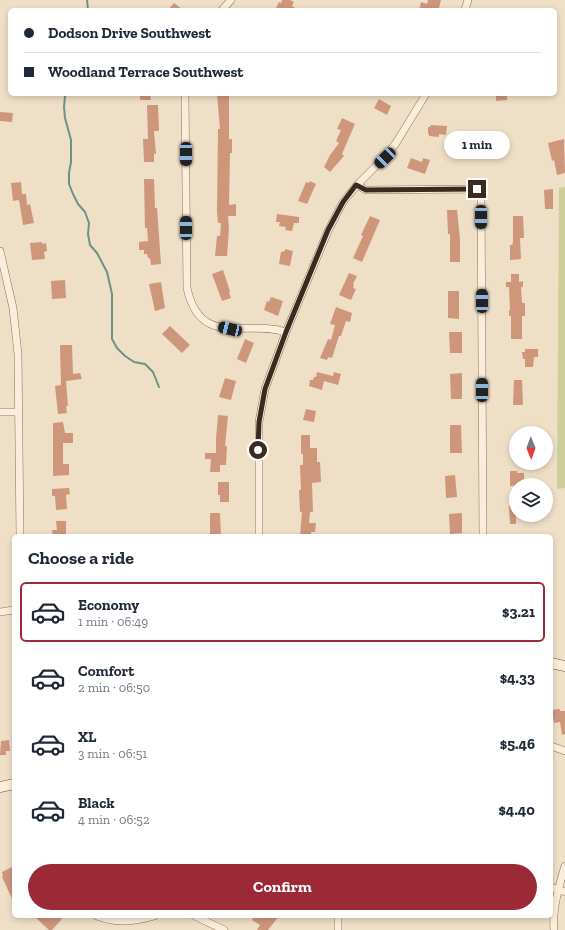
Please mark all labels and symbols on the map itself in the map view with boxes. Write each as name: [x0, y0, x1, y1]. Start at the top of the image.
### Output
callout: 1 min: [444, 131, 510, 159]
car: [180, 142, 192, 166]
car: [372, 145, 398, 171]
route end: [468, 180, 486, 198]
car: [475, 205, 487, 229]
car: [180, 216, 192, 240]
car: [476, 289, 488, 313]
car: [217, 320, 243, 338]
car: [476, 378, 488, 402]
north arrow: [509, 426, 553, 470]
route start: [249, 441, 267, 459]

